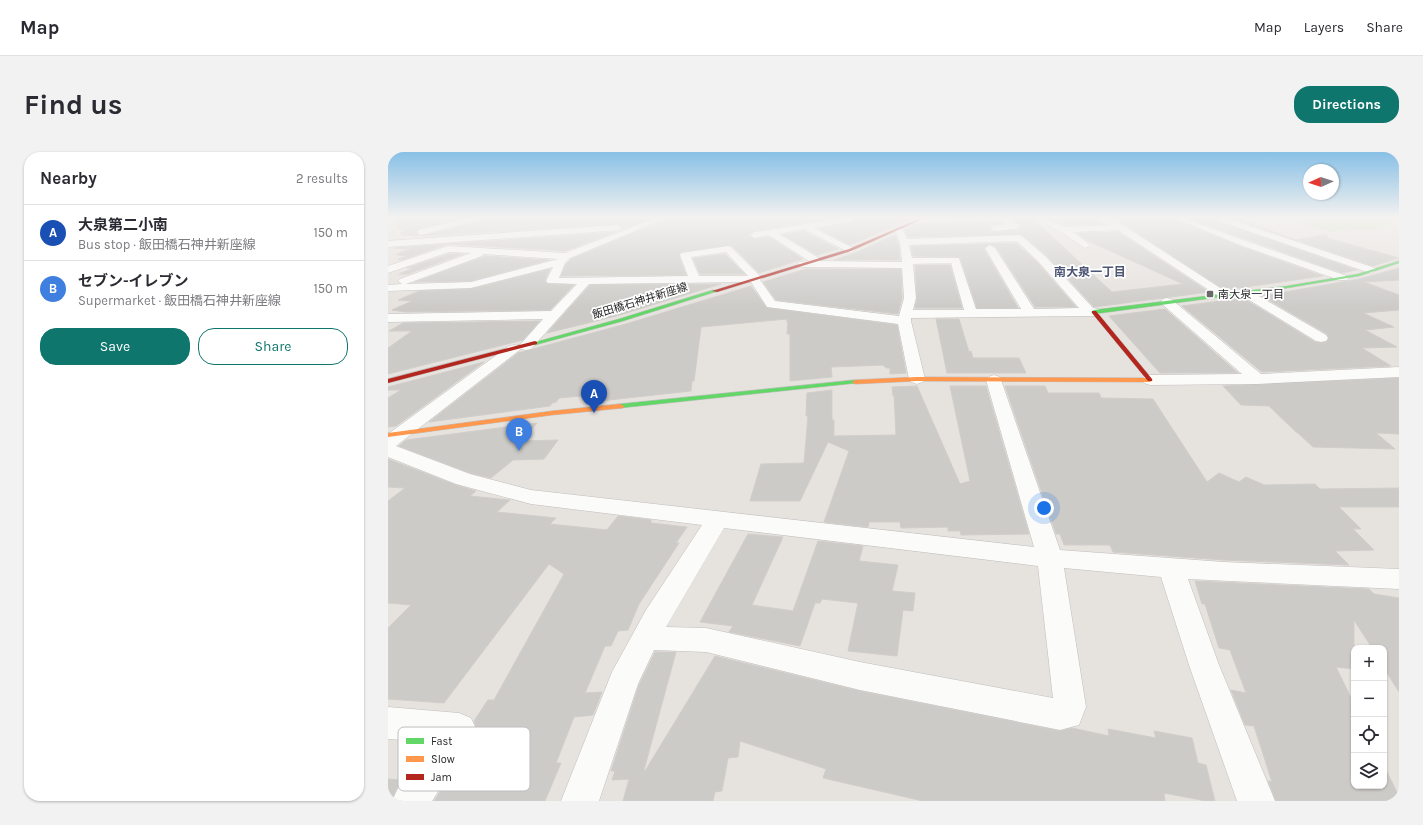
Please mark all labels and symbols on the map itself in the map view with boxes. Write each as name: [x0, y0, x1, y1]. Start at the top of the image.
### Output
north arrow: [1303, 164, 1339, 200]
district label: 南大泉一丁目: [1054, 265, 1126, 279]
street label: 飯田橋石神井新座線: [591, 280, 689, 322]
place label: 南大泉一丁目: [1218, 288, 1284, 301]
marker: 南大泉一丁目: [1205, 289, 1215, 299]
pin: A: [581, 380, 607, 413]
pin: B: [506, 418, 532, 451]
your location: [1034, 498, 1054, 518]
legend: [398, 727, 530, 791]
text: Fast: [431, 735, 452, 748]
text: Slow: [431, 753, 455, 766]
text: Jam: [431, 771, 452, 784]

